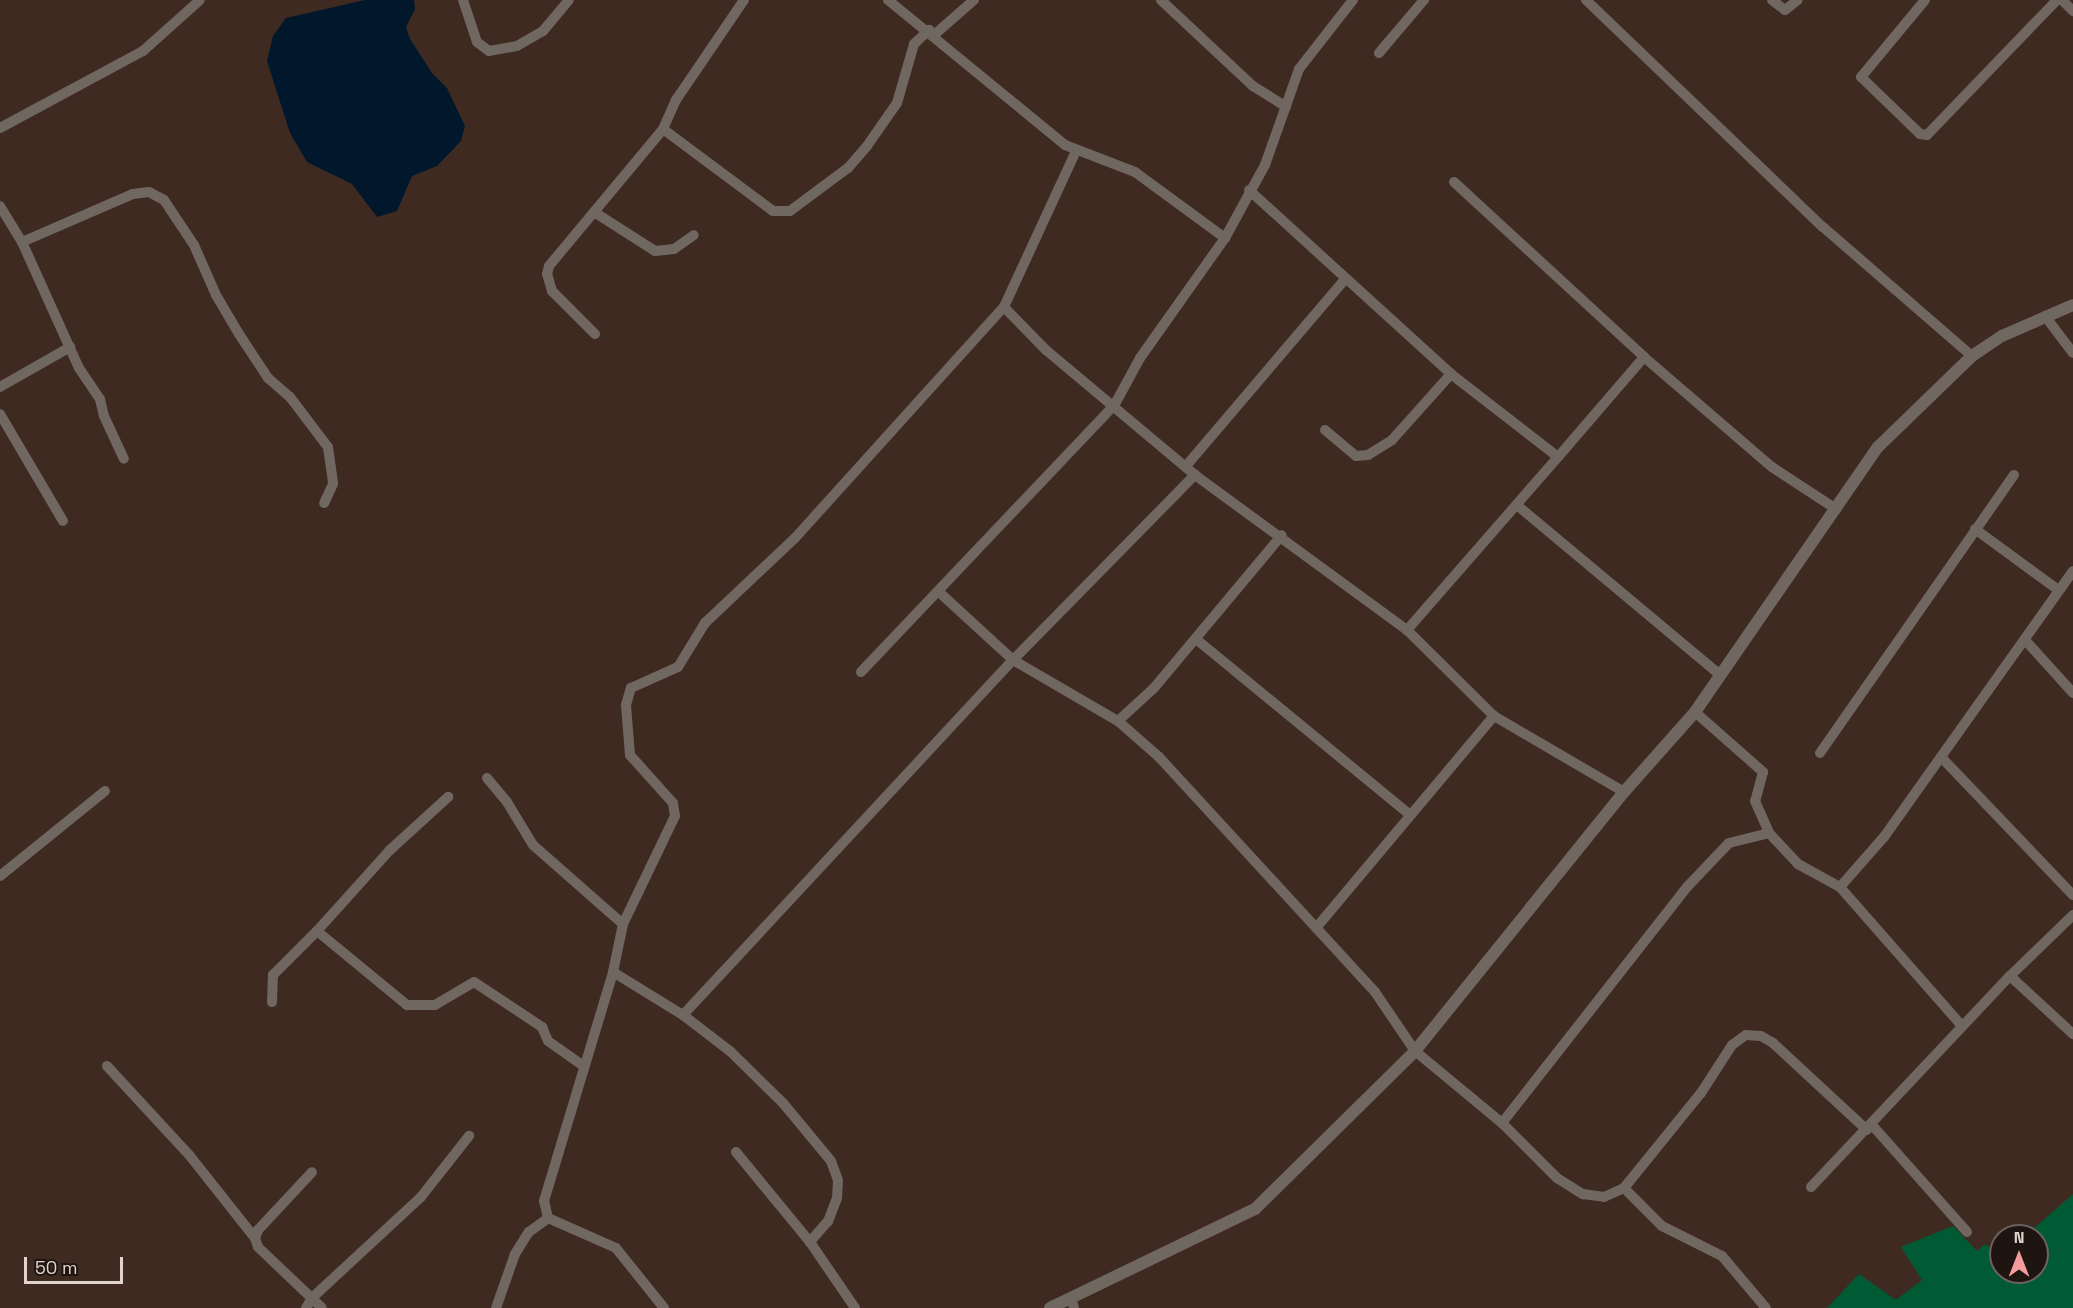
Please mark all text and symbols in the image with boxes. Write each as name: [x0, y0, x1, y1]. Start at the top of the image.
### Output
north arrow: [1989, 1224, 2049, 1284]
text: N: [2014, 1227, 2024, 1248]
scale bar: [27, 1245, 126, 1283]
text: 50 m: [35, 1256, 77, 1279]

